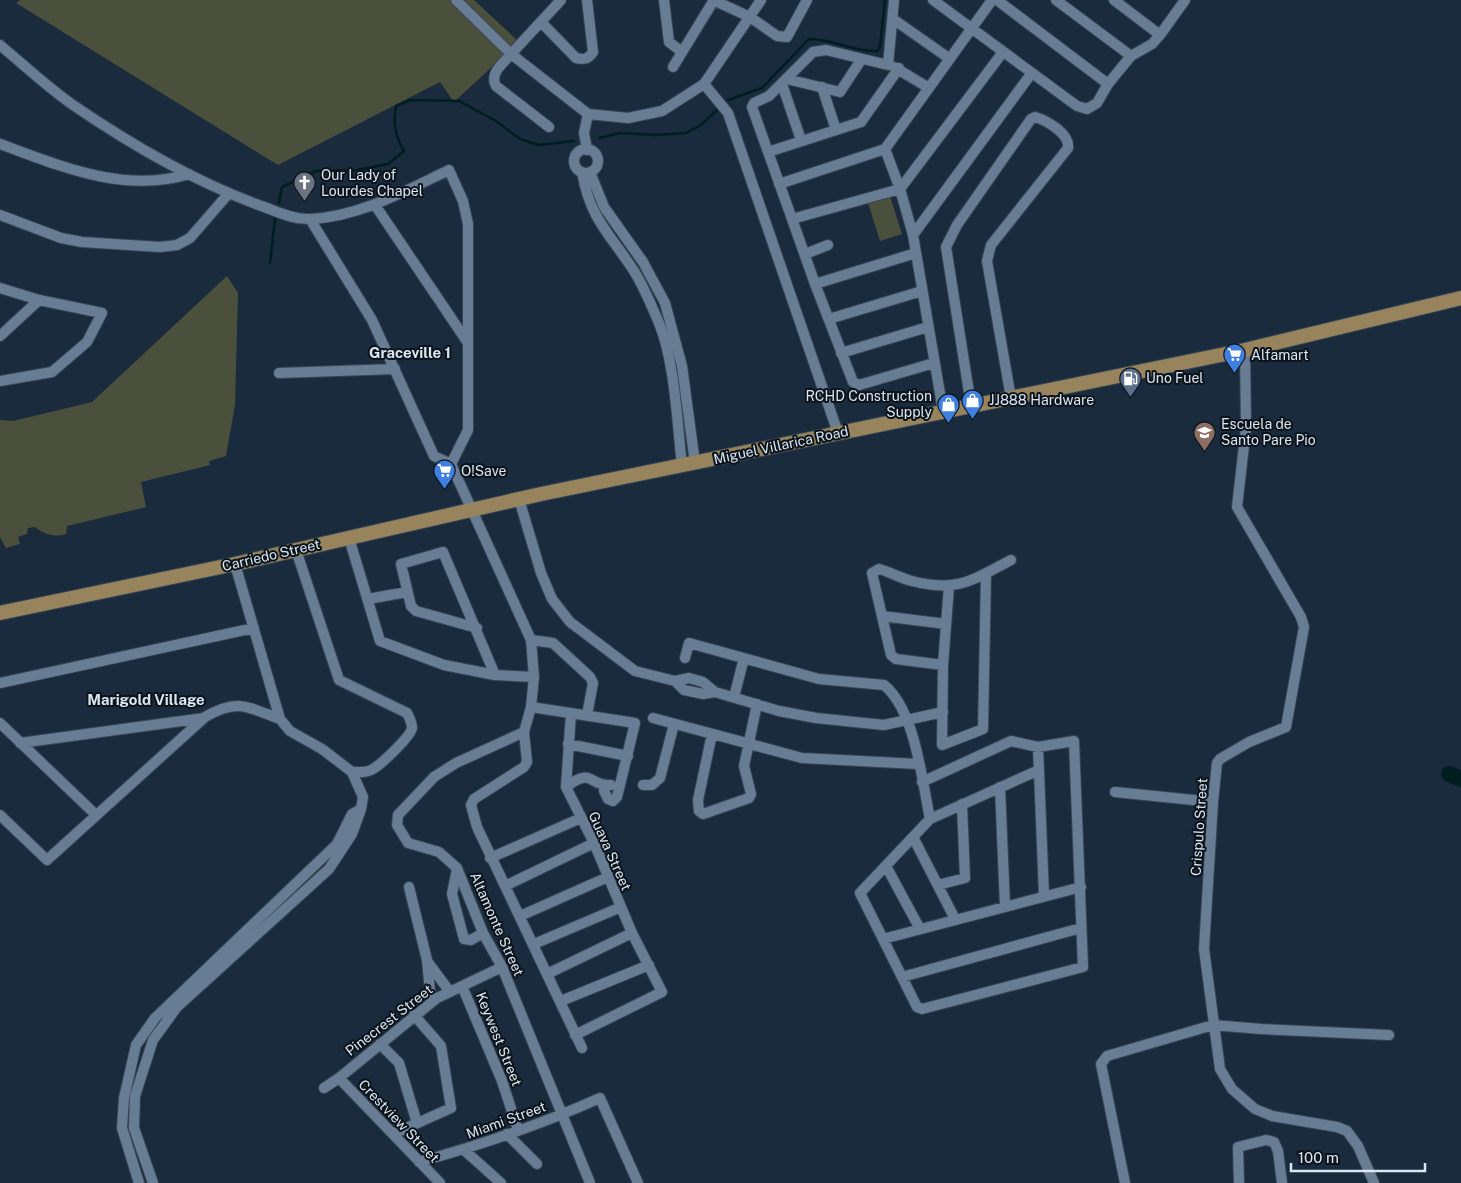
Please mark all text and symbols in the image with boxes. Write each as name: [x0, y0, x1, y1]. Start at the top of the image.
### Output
place label: Our Lady of Lourdes Chapel: [321, 167, 423, 199]
church icon: Our Lady of Lourdes Chapel: [293, 171, 317, 202]
supermarket icon: Alfamart: [1223, 343, 1247, 374]
district label: Graceville 1: [369, 344, 451, 361]
place label: Alfamart: [1251, 347, 1309, 363]
fuel station icon: Uno Fuel: [1118, 366, 1142, 397]
place label: Uno Fuel: [1146, 370, 1204, 386]
place label: RCHD Construction Supply: [805, 388, 932, 420]
shop icon: JJ888 Hardware: [961, 388, 985, 419]
shop icon: RCHD Construction Supply: [936, 392, 960, 423]
place label: JJ888 Hardware: [989, 392, 1094, 408]
place label: Escuela de Santo Pare Pio: [1221, 416, 1316, 448]
school or university icon: Escuela de Santo Pare Pio: [1193, 420, 1217, 451]
street label: Miguel Villarica Road: [712, 423, 850, 467]
supermarket icon: O!Save: [433, 459, 457, 490]
place label: O!Save: [461, 463, 507, 479]
street label: Carriedo Street: [220, 536, 322, 574]
district label: Marigold Village: [87, 691, 205, 708]
street label: Crispulo Street: [1188, 777, 1210, 877]
street label: Guava Street: [585, 809, 635, 893]
street label: Altamonte Street: [467, 870, 527, 978]
street label: Pinecrest Street: [342, 981, 436, 1059]
street label: Keywest Street: [473, 990, 525, 1088]
street label: Crestview Street: [355, 1076, 443, 1166]
street label: Miami Street: [464, 1098, 548, 1142]
scale bar: [1291, 1140, 1425, 1172]
text: 100 m: [1298, 1149, 1339, 1166]

